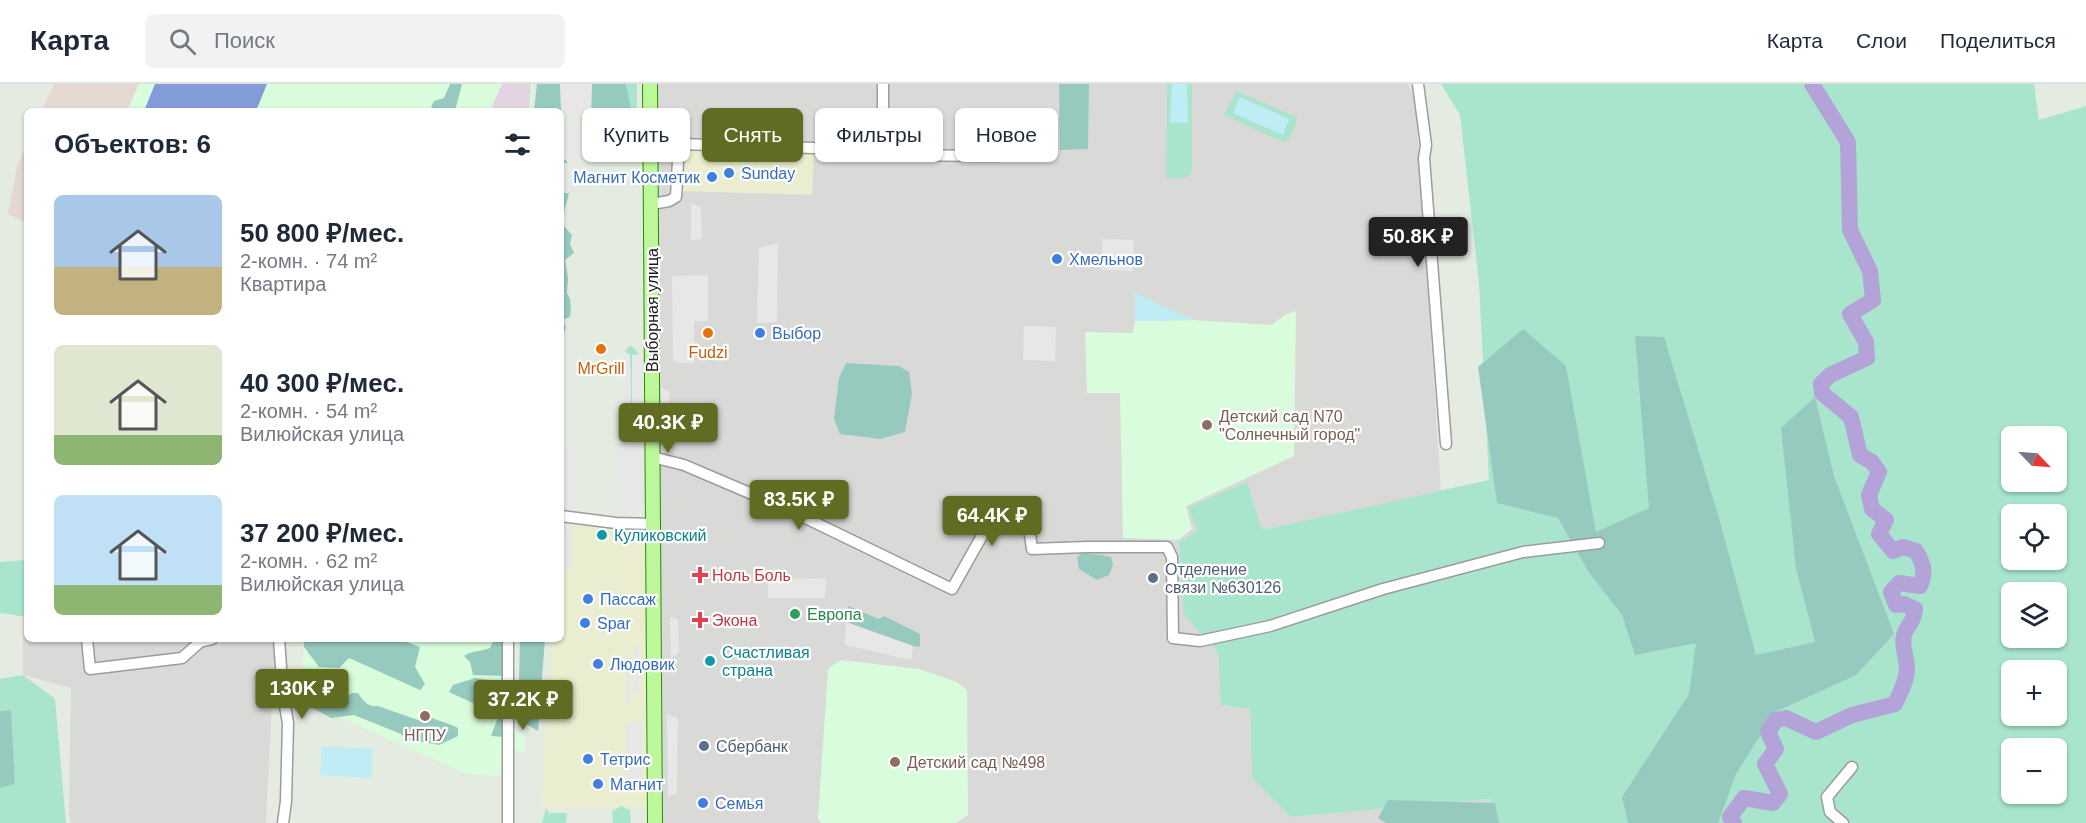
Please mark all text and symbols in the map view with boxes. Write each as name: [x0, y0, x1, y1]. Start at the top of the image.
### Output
search box: [145, 14, 565, 68]
text: Карта: [30, 25, 109, 56]
icon: search: [166, 25, 199, 58]
text: Поиск: [214, 28, 275, 53]
text: Карта: [1767, 29, 1823, 52]
text: Слои: [1856, 29, 1907, 52]
text: Поделиться: [1940, 29, 2056, 52]
chip: Купить: [582, 108, 690, 162]
chip: Снять: [702, 108, 803, 162]
chip: Фильтры: [815, 108, 943, 162]
chip: Новое: [955, 108, 1058, 162]
icon: filters: [501, 128, 534, 161]
text: Объектов: 6: [54, 129, 211, 159]
place label: Sunday: [741, 165, 795, 182]
marker: Sunday: [722, 166, 736, 180]
place label: Магнит Косметик: [573, 169, 701, 186]
marker: Магнит Косметик: [705, 170, 719, 184]
pin: 50.8K ₽: [1363, 217, 1473, 268]
text: 50 800 ₽/мес.: [240, 218, 404, 248]
icon: home: [102, 219, 174, 291]
text: 50.8K ₽: [1383, 225, 1453, 247]
street label: Выборная улица: [644, 248, 661, 372]
text: 2-комн. · 74 m²: [240, 250, 377, 272]
place label: Хмельнов: [1069, 251, 1143, 268]
marker: Хмельнов: [1050, 252, 1064, 266]
text: Квартира: [240, 273, 326, 295]
place label: Выбор: [772, 325, 821, 342]
marker: Fudzi: [701, 326, 715, 340]
marker: Выбор: [753, 326, 767, 340]
marker: MrGrill: [594, 342, 608, 356]
place label: Fudzi: [688, 344, 728, 361]
place label: MrGrill: [577, 360, 625, 377]
text: 40 300 ₽/мес.: [240, 368, 404, 398]
icon: home: [102, 369, 174, 441]
text: 2-комн. · 54 m²: [240, 400, 377, 422]
pin: 40.3K ₽: [613, 403, 723, 454]
place label: Детский сад N70 "Солнечный город": [1219, 408, 1360, 443]
text: 40.3K ₽: [633, 411, 703, 433]
marker: Детский сад N70 "Солнечный город": [1200, 418, 1214, 432]
text: Вилюйская улица: [240, 423, 404, 445]
north arrow: [2001, 426, 2067, 492]
map controls: [2001, 426, 2067, 804]
pin: 83.5K ₽: [744, 480, 854, 531]
text: 83.5K ₽: [764, 488, 834, 510]
pin: 64.4K ₽: [937, 496, 1047, 547]
text: 64.4K ₽: [957, 504, 1027, 526]
button: locate: [2001, 504, 2067, 570]
text: 37 200 ₽/мес.: [240, 518, 404, 548]
icon: home: [102, 519, 174, 591]
place label: Куликовский: [614, 527, 707, 544]
marker: Куликовский: [595, 528, 609, 542]
text: 2-комн. · 62 m²: [240, 550, 377, 572]
place label: Отделение связи №630126: [1165, 561, 1281, 596]
place label: Ноль Боль: [712, 567, 791, 584]
marker: Ноль Боль: [693, 568, 707, 582]
marker: Отделение связи №630126: [1146, 571, 1160, 585]
text: Вилюйская улица: [240, 573, 404, 595]
button: layers: [2001, 582, 2067, 648]
place label: Пассаж: [600, 591, 656, 608]
marker: Пассаж: [581, 592, 595, 606]
place label: Европа: [807, 606, 862, 623]
marker: Европа: [788, 607, 802, 621]
place label: Экона: [712, 612, 757, 629]
marker: Экона: [693, 613, 707, 627]
place label: Spar: [597, 615, 631, 632]
marker: Spar: [578, 616, 592, 630]
place label: Счастливая страна: [722, 644, 810, 679]
marker: Счастливая страна: [703, 654, 717, 668]
place label: Людовик: [610, 656, 676, 673]
marker: Людовик: [591, 657, 605, 671]
button: +: [2001, 660, 2067, 726]
pin: 130K ₽: [253, 669, 351, 720]
text: 130K ₽: [269, 677, 335, 699]
pin: 37.2K ₽: [468, 680, 578, 731]
text: 37.2K ₽: [488, 688, 558, 710]
marker: НГПУ: [418, 709, 432, 723]
place label: НГПУ: [404, 727, 447, 744]
place label: Сбербанк: [716, 738, 789, 755]
button: −: [2001, 738, 2067, 804]
marker: Сбербанк: [697, 739, 711, 753]
place label: Тетрис: [600, 751, 650, 768]
marker: Тетрис: [581, 752, 595, 766]
place label: Детский сад №498: [907, 754, 1045, 771]
marker: Детский сад №498: [888, 755, 902, 769]
place label: Магнит: [610, 776, 664, 793]
marker: Магнит: [591, 777, 605, 791]
place label: Семья: [715, 795, 763, 812]
marker: Семья: [696, 796, 710, 810]

